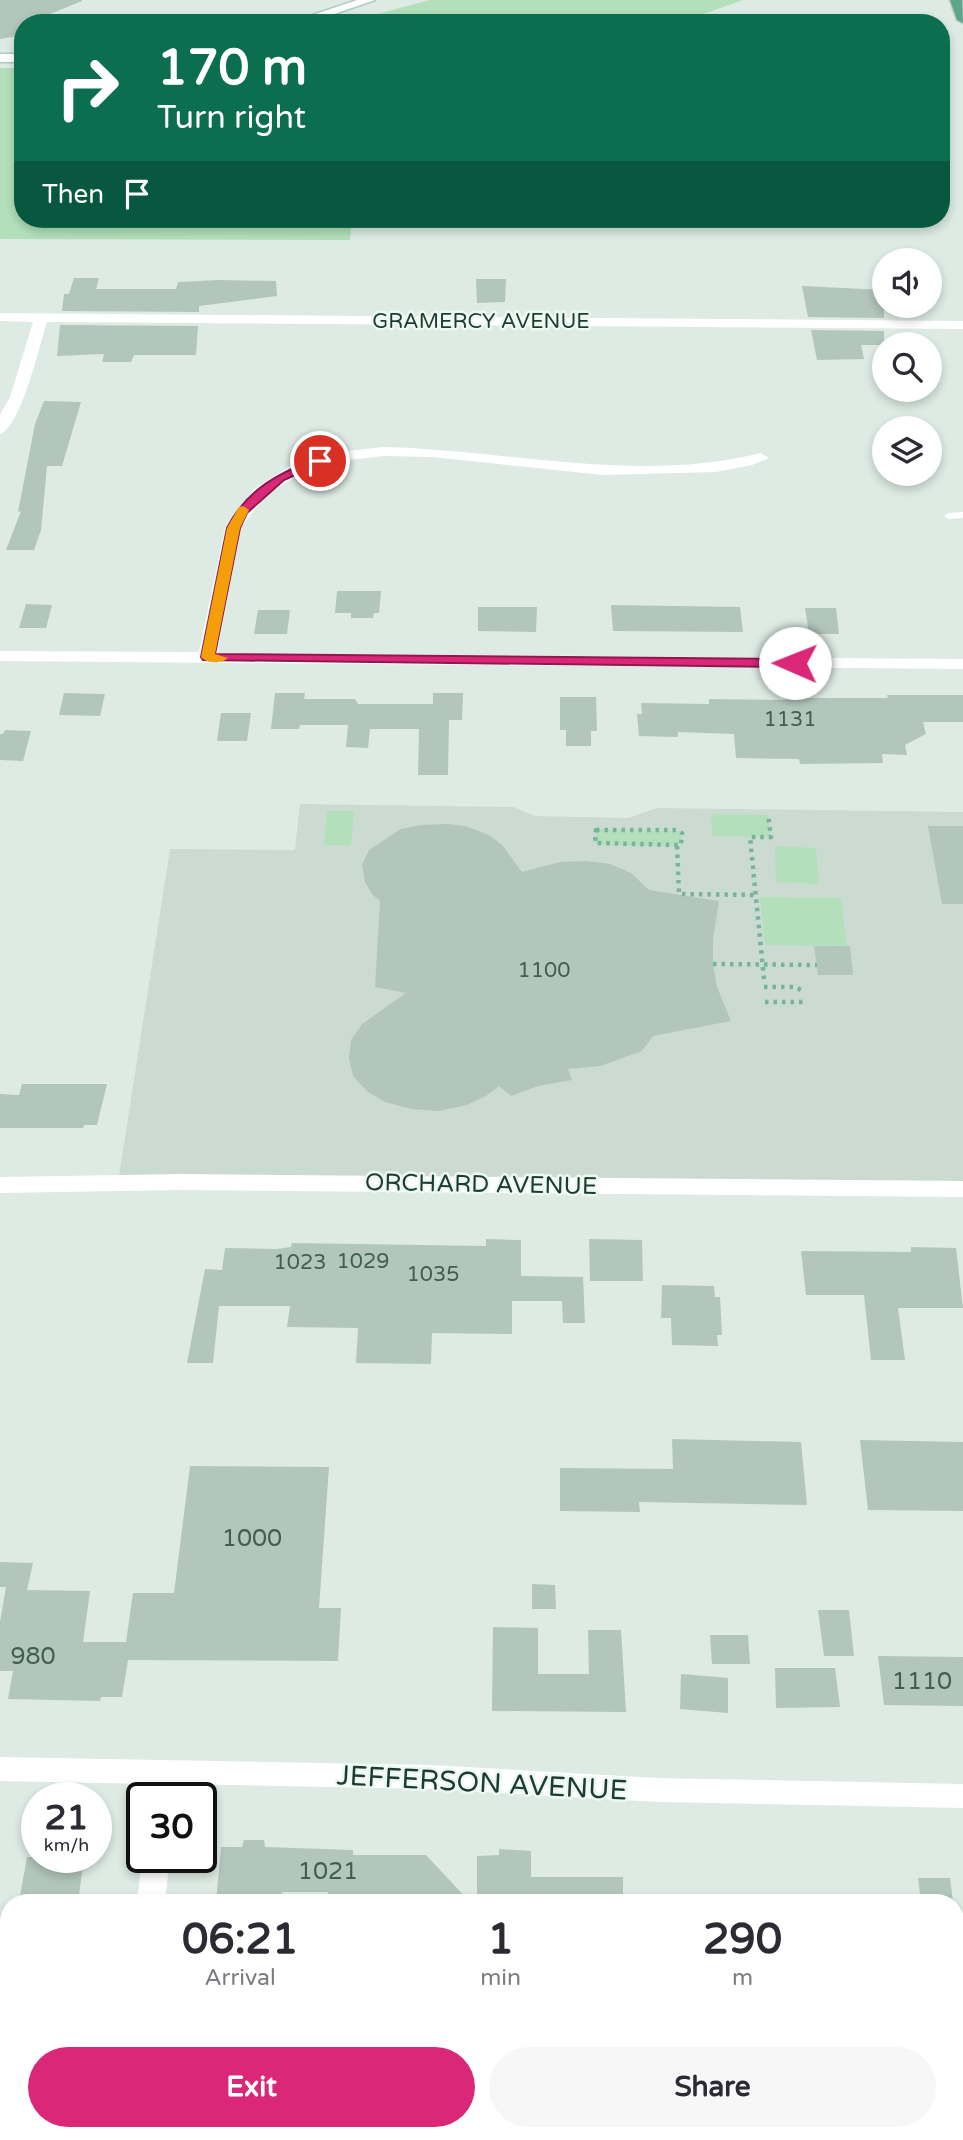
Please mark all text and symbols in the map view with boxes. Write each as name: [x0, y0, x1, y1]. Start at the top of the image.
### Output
text: 170 m: [157, 39, 307, 98]
icon: right: [42, 42, 133, 133]
text: Turn right: [157, 99, 306, 137]
icon: arrive: [118, 175, 156, 213]
text: Then: [42, 179, 104, 210]
map controls: [872, 248, 942, 486]
button: sound: [872, 248, 942, 318]
street label: GRAMERCY AVENUE: [372, 309, 590, 334]
button: search: [872, 332, 942, 402]
button: layers: [872, 416, 942, 486]
pin: [290, 431, 350, 491]
icon: arrive: [301, 442, 339, 480]
position arrow: [758, 626, 832, 700]
house number: 1131: [764, 707, 816, 732]
house number: 1100: [518, 958, 570, 983]
street label: ORCHARD AVENUE: [365, 1168, 597, 1201]
house number: 1029: [337, 1249, 389, 1274]
house number: 1023: [274, 1250, 326, 1275]
house number: 1035: [407, 1262, 459, 1287]
house number: 1000: [222, 1524, 282, 1553]
house number: 980: [10, 1642, 56, 1671]
house number: 1110: [892, 1667, 952, 1696]
street label: JEFFERSON AVENUE: [336, 1758, 628, 1808]
speed limit sign: 30: [126, 1782, 217, 1873]
text: 21: [45, 1797, 88, 1839]
text: km/h: [44, 1834, 89, 1856]
house number: 1021: [298, 1857, 358, 1886]
text: 06:21: [182, 1914, 298, 1965]
text: 1: [487, 1914, 514, 1965]
text: 290: [703, 1914, 782, 1965]
text: Arrival: [205, 1964, 276, 1992]
text: min: [480, 1964, 521, 1992]
text: m: [732, 1964, 753, 1992]
button: Exit: [28, 2047, 475, 2127]
button: Share: [489, 2047, 936, 2127]

